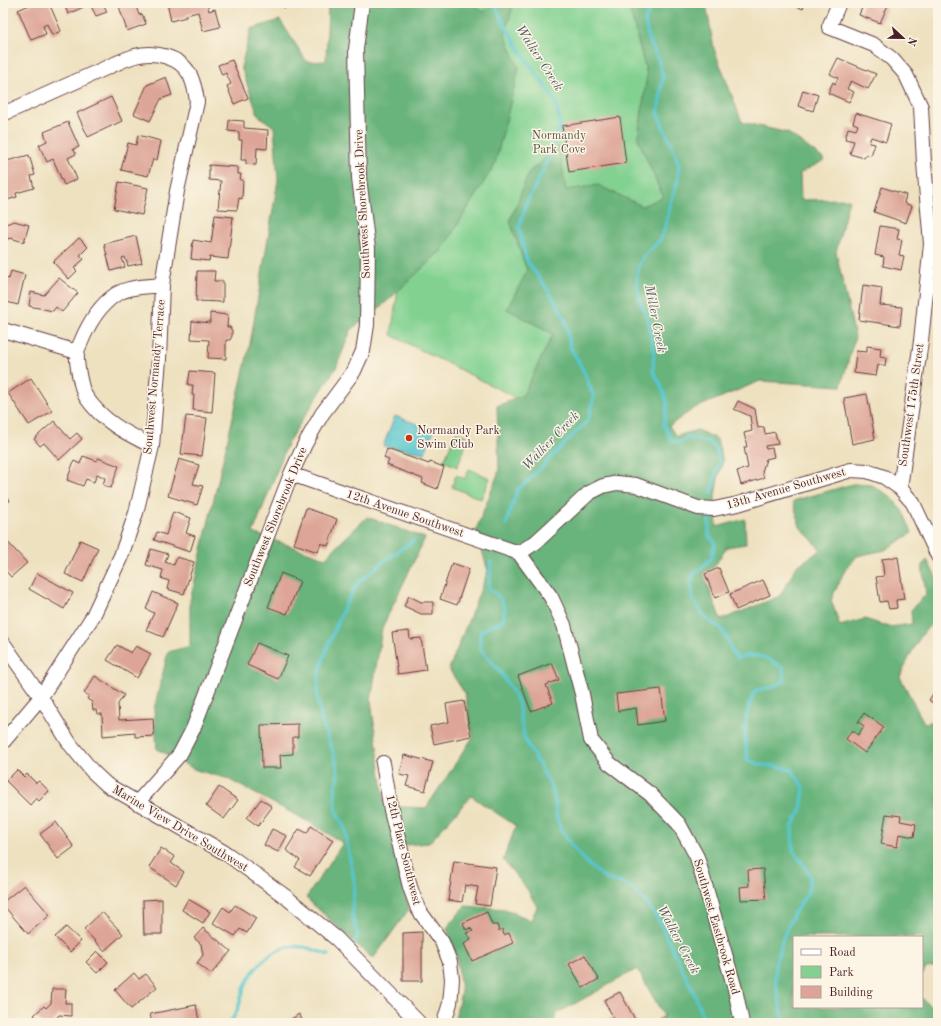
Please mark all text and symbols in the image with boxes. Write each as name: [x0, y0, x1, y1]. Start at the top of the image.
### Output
north arrow: [883, 18, 923, 58]
water label: Walker Creek: [513, 23, 565, 93]
text: N: [904, 35, 918, 48]
street label: Southwest Shorebrook Drive: [353, 129, 373, 279]
park label: Normandy Park Cove: [532, 130, 587, 156]
water label: Miller Creek: [642, 283, 668, 354]
street label: Southwest Normandy Terrace: [142, 299, 168, 455]
street label: Southwest 175th Street: [896, 342, 927, 467]
water label: Walker Creek: [520, 409, 582, 473]
place label: Normandy Park Swim Club: [417, 425, 500, 451]
marker: Normandy Park Swim Club: [404, 433, 414, 443]
street label: Southwest Shorebrook Drive: [242, 445, 310, 588]
street label: 13th Avenue Southwest: [725, 466, 847, 512]
street label: 12th Avenue Southwest: [345, 488, 465, 540]
street label: Marine View Drive Southwest: [110, 784, 250, 874]
street label: 12th Place Southwest: [383, 793, 423, 907]
street label: Southwest Eastbrook Road: [691, 858, 741, 996]
water label: Walker Creek: [654, 903, 702, 977]
legend: [793, 936, 923, 1008]
text: Road: [829, 947, 856, 959]
text: Park: [829, 967, 854, 979]
text: Building: [829, 987, 873, 999]

